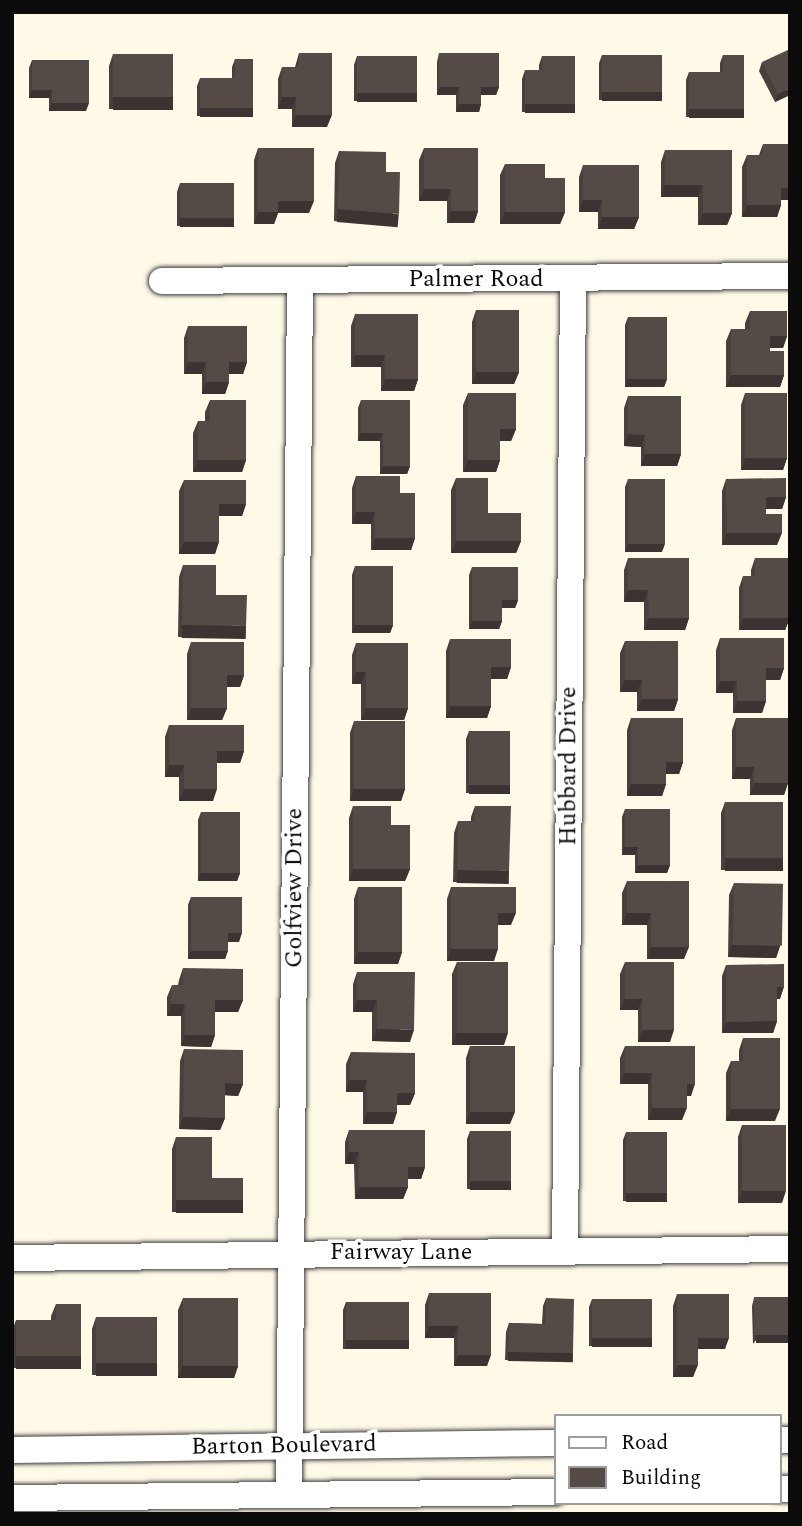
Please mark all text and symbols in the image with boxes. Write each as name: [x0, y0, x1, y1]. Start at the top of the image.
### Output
street label: Palmer Road: [408, 266, 544, 294]
street label: Hubbard Drive: [555, 686, 583, 846]
street label: Golfview Drive: [281, 808, 309, 968]
street label: Fairway Lane: [330, 1239, 472, 1267]
legend: [554, 1414, 781, 1505]
text: Road: [621, 1427, 668, 1459]
street label: Barton Boulevard: [191, 1430, 377, 1462]
text: Building: [621, 1462, 701, 1494]

